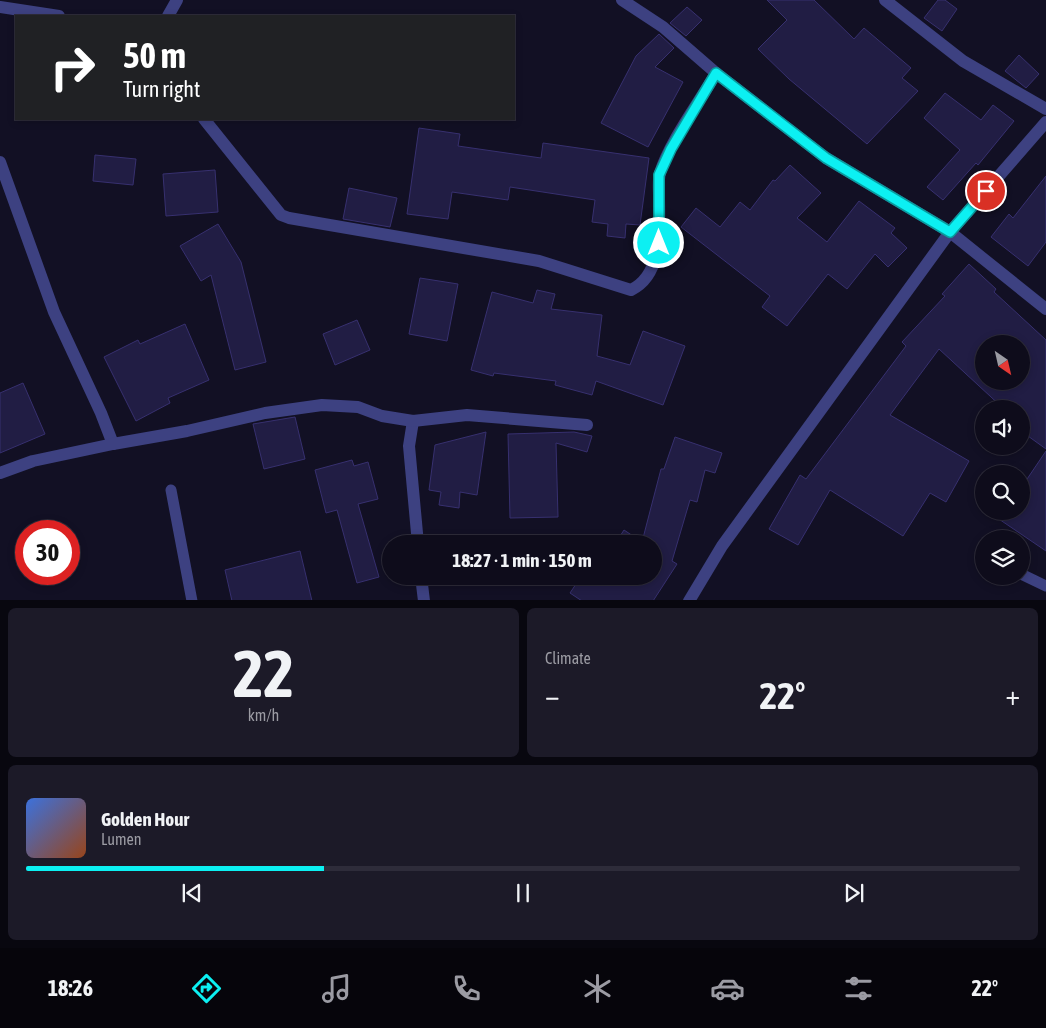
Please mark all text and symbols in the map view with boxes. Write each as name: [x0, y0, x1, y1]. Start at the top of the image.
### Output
icon: right: [40, 35, 105, 100]
text: 50 m: [123, 35, 186, 75]
text: Turn right: [123, 76, 200, 102]
pin: [965, 170, 1007, 212]
icon: arrive: [972, 177, 1000, 205]
position arrow: [632, 216, 684, 268]
north arrow: [975, 335, 1030, 390]
map controls: [975, 335, 1030, 585]
button: sound: [975, 400, 1030, 455]
button: search: [975, 465, 1030, 520]
speed limit sign: 30: [15, 520, 80, 585]
button: layers: [975, 530, 1030, 585]
text: 18:27 · 1 min · 150 m: [452, 549, 592, 571]
text: 22: [233, 636, 294, 711]
text: Climate: [545, 649, 591, 667]
text: 22°: [759, 674, 806, 717]
text: −: [545, 679, 560, 711]
text: +: [1005, 679, 1020, 711]
text: km/h: [248, 706, 279, 724]
text: Golden Hour: [101, 808, 189, 830]
text: Lumen: [101, 830, 141, 848]
icon: previous: [178, 879, 206, 907]
icon: pause: [509, 879, 537, 907]
icon: next: [840, 879, 868, 907]
icon: directions: [189, 971, 224, 1006]
icon: music: [319, 971, 354, 1006]
icon: phone: [449, 971, 484, 1006]
icon: climate: [580, 971, 615, 1006]
icon: car: [710, 971, 745, 1006]
icon: filters: [841, 971, 876, 1006]
text: 18:26: [48, 975, 93, 1001]
text: 22°: [971, 975, 998, 1001]

